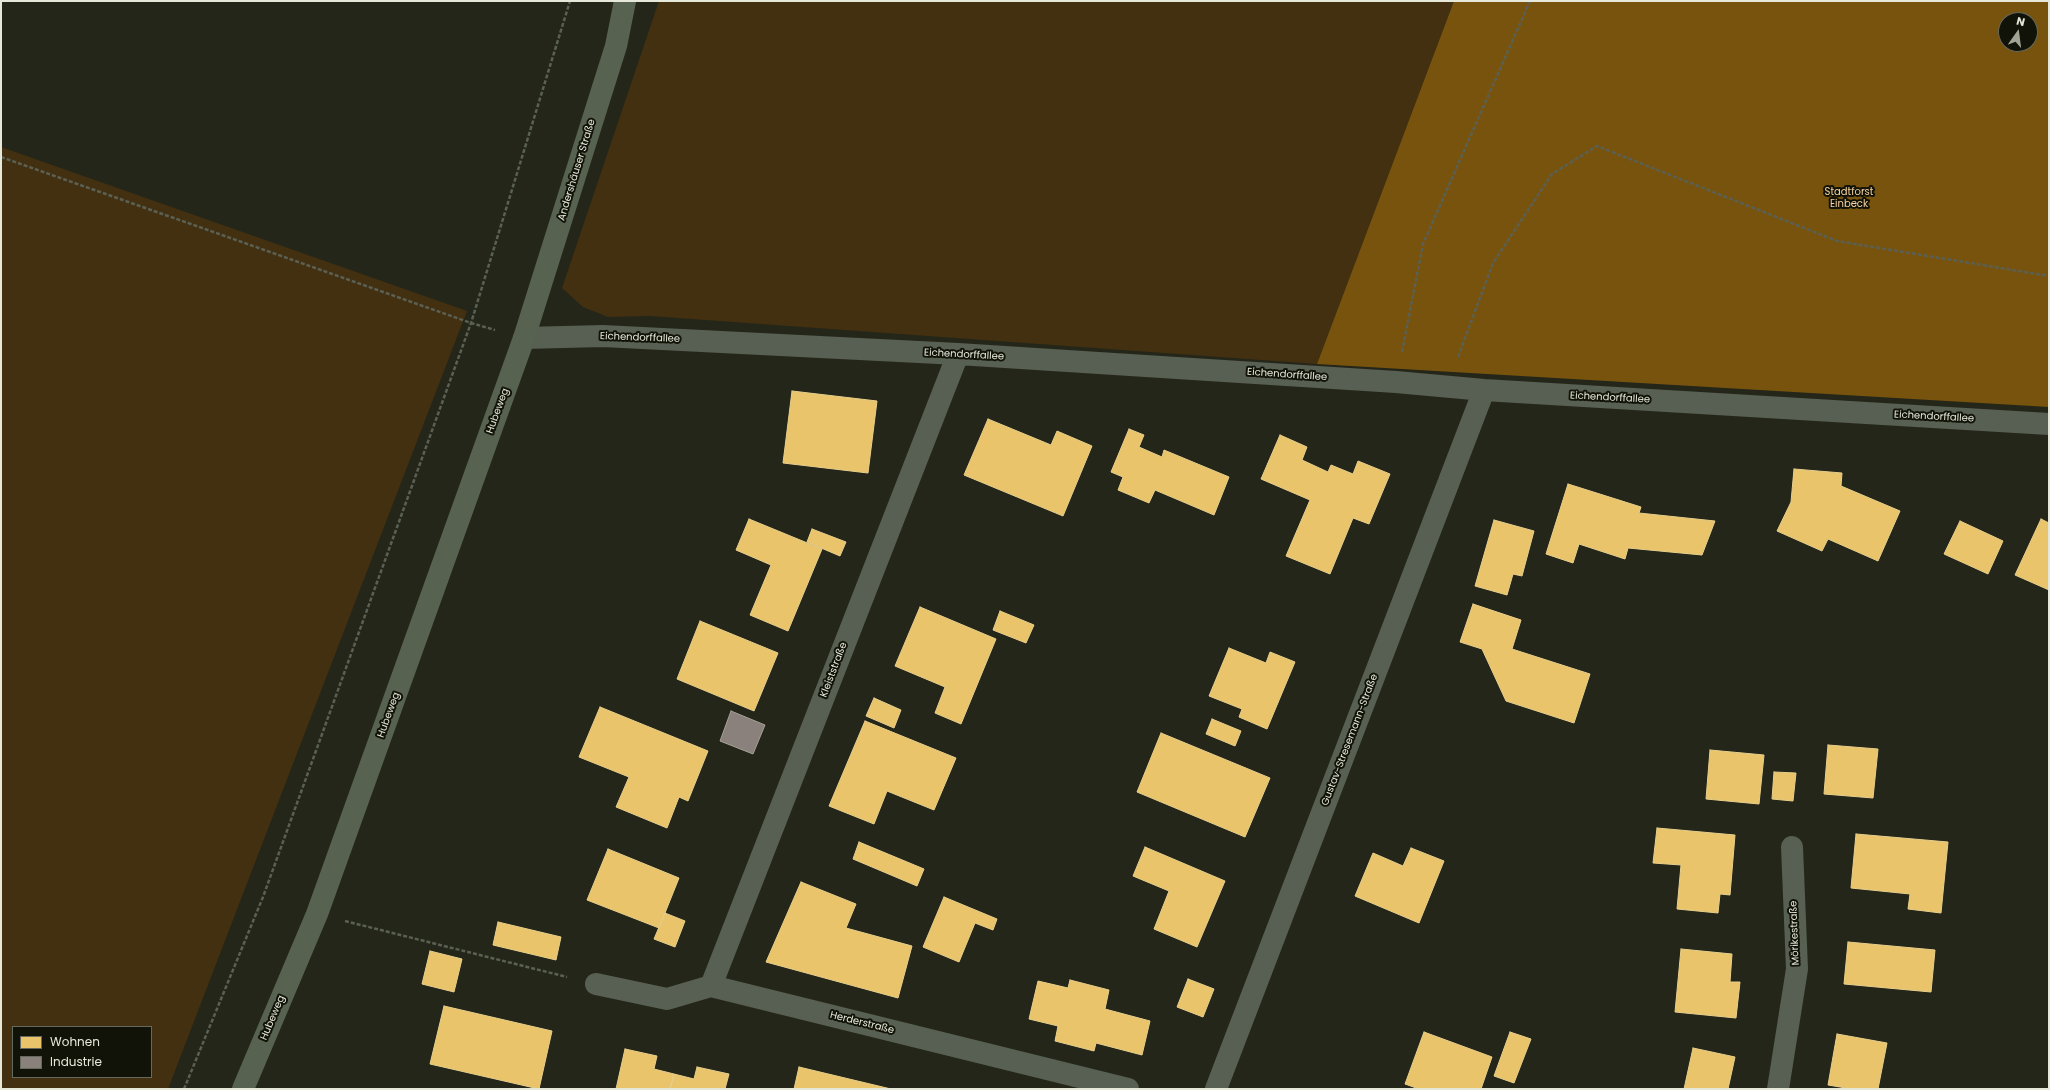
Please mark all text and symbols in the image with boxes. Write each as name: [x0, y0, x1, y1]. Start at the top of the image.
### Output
north arrow: [1998, 12, 2038, 52]
text: N: [2015, 13, 2027, 30]
street label: Andershäuser Straße: [556, 118, 598, 222]
park label: Stadtforst Einbeck: [1825, 186, 1873, 210]
street label: Eichendorffallee: [600, 331, 680, 345]
street label: Eichendorffallee: [924, 347, 1004, 363]
street label: Eichendorffallee: [1247, 366, 1327, 384]
street label: Hubeweg: [484, 387, 512, 435]
street label: Eichendorffallee: [1570, 390, 1650, 406]
street label: Eichendorffallee: [1894, 409, 1974, 425]
street label: Kleiststraße: [818, 641, 850, 699]
street label: Gustav-Stresemann-Straße: [1319, 672, 1381, 808]
street label: Hubeweg: [375, 691, 403, 739]
street label: Mörikestraße: [1788, 900, 1802, 966]
street label: Hubeweg: [258, 994, 288, 1042]
street label: Herderstraße: [829, 1009, 895, 1037]
legend: [12, 1026, 152, 1078]
text: Wohnen: [50, 1033, 100, 1050]
text: Industrie: [50, 1053, 102, 1070]

